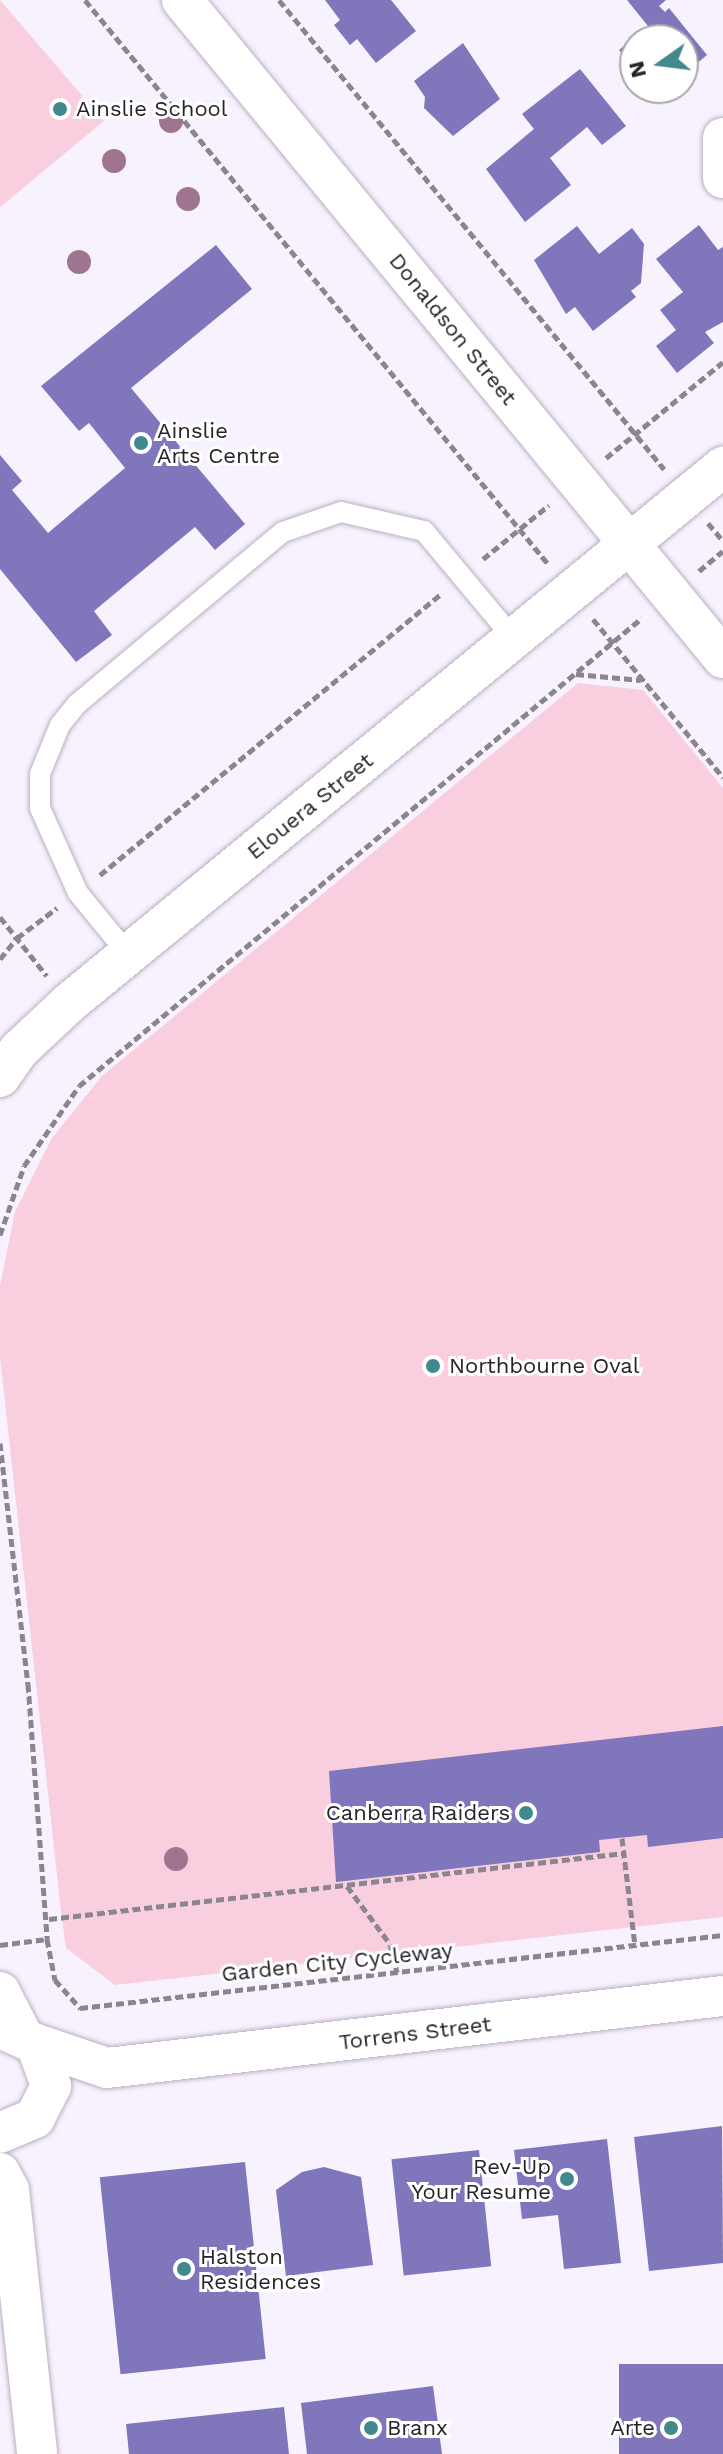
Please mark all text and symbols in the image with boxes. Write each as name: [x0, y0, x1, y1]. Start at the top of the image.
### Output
north arrow: [619, 24, 699, 104]
text: N: [623, 59, 651, 80]
place label: Ainslie School: [76, 96, 228, 122]
marker: Ainslie School: [51, 100, 69, 118]
street label: Donaldson Street: [384, 248, 522, 410]
place label: Ainslie Arts Centre: [157, 417, 280, 468]
marker: Ainslie Arts Centre: [132, 434, 150, 452]
street label: Elouera Street: [241, 747, 379, 865]
place label: Northbourne Oval: [449, 1353, 639, 1379]
marker: Northbourne Oval: [424, 1357, 442, 1375]
place label: Canberra Raiders: [325, 1800, 510, 1826]
marker: Canberra Raiders: [517, 1804, 535, 1822]
street label: Garden City Cycleway: [220, 1937, 454, 1987]
street label: Torrens Street: [337, 2011, 493, 2055]
place label: Rev-Up Your Resume: [411, 2153, 551, 2204]
marker: Rev-Up Your Resume: [558, 2170, 576, 2188]
place label: Halston Residences: [200, 2243, 321, 2294]
marker: Halston Residences: [175, 2260, 193, 2278]
place label: Branx: [387, 2415, 448, 2441]
place label: Arte: [610, 2415, 655, 2441]
marker: Branx: [362, 2419, 380, 2437]
marker: Arte: [662, 2419, 680, 2437]

